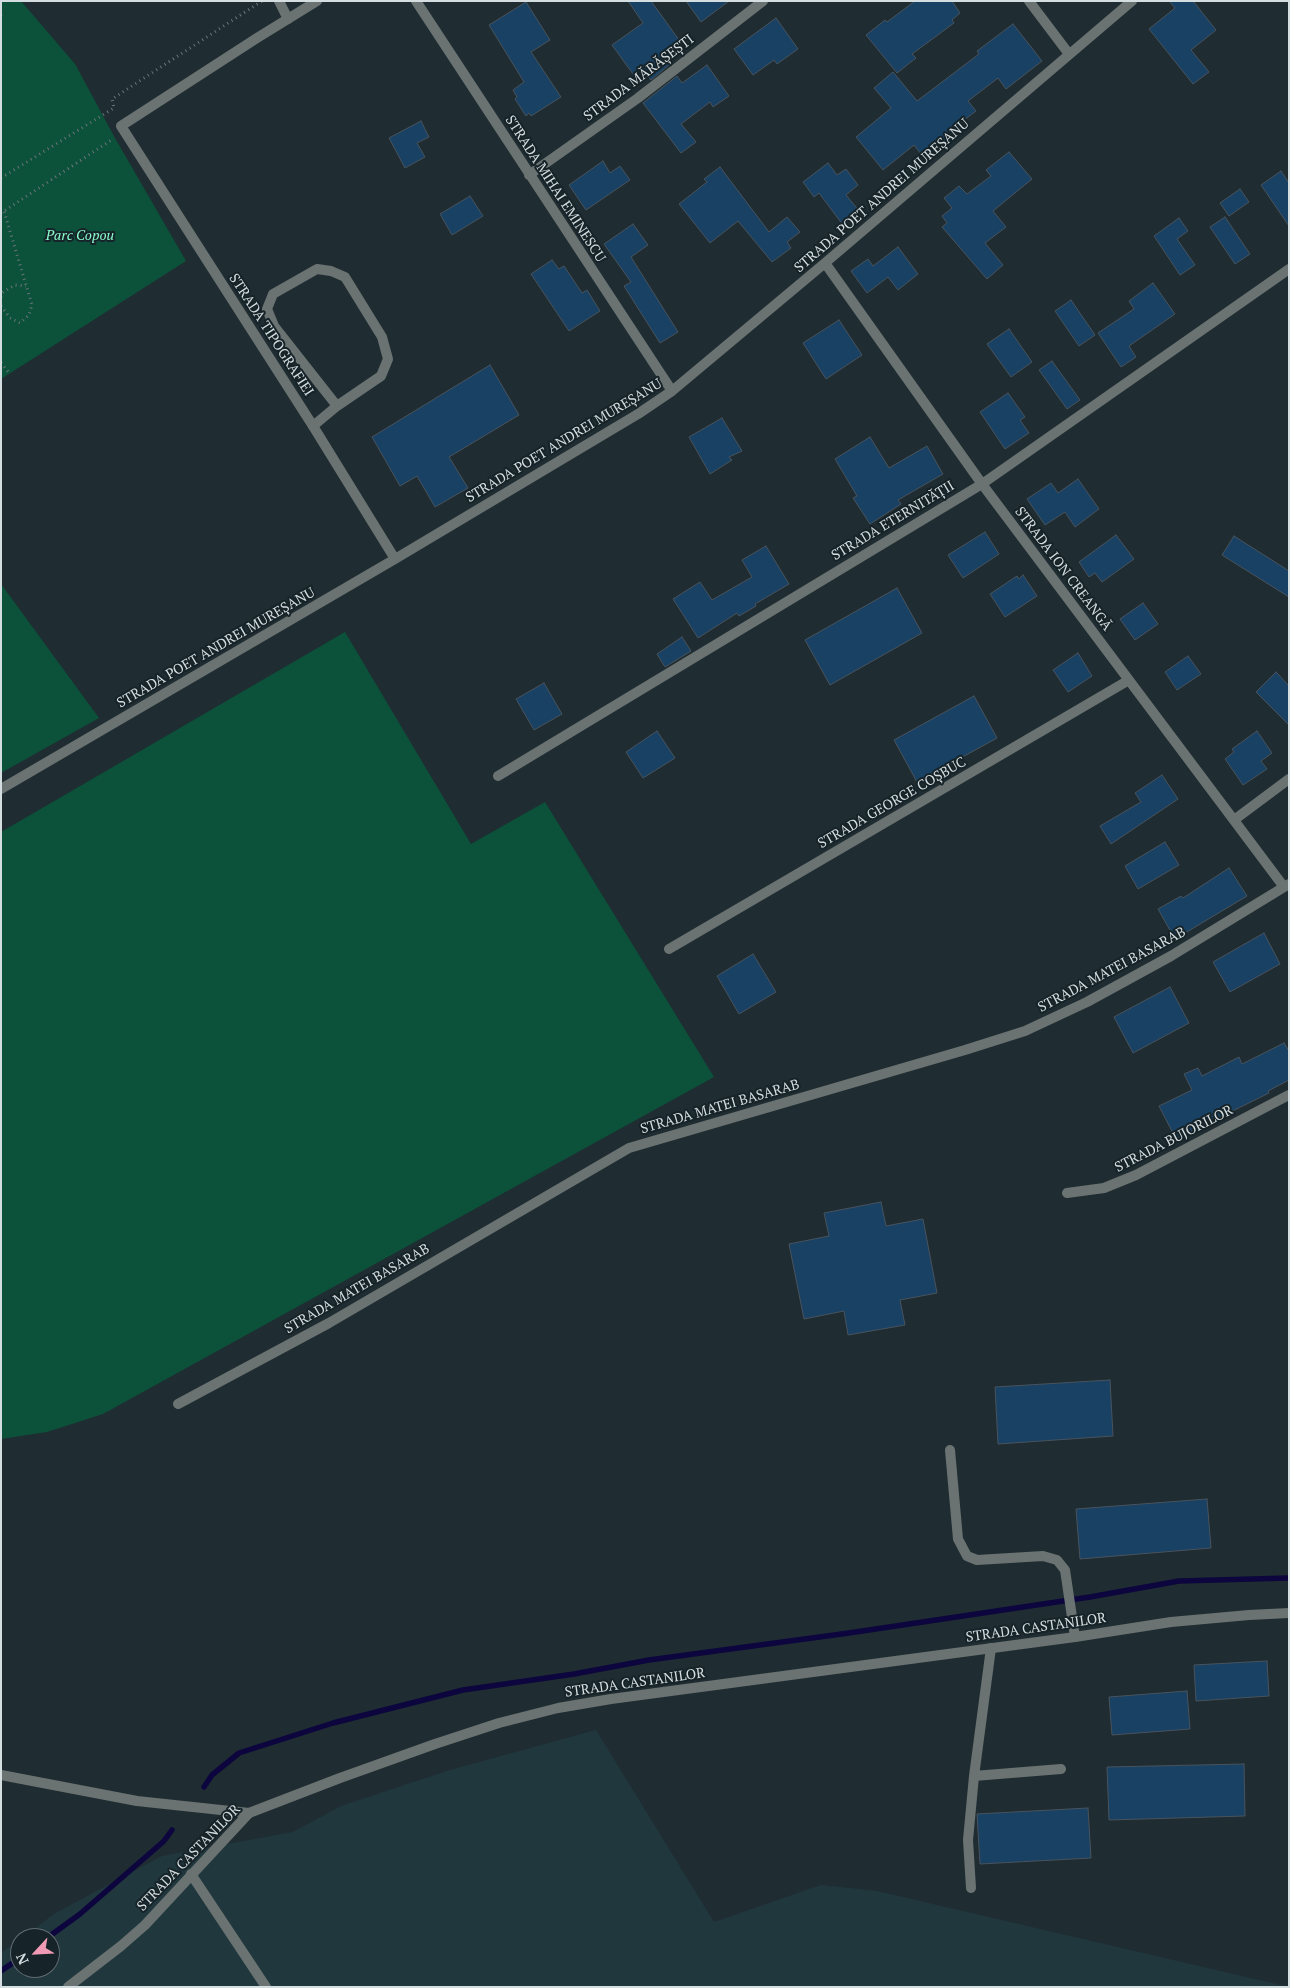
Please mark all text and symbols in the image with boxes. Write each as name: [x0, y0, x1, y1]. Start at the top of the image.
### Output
street label: STRADA MĂRĂȘEȘTI: [581, 31, 697, 125]
street label: STRADA MIHAI EMINESCU: [501, 113, 609, 265]
street label: STRADA POET ANDREI MUREȘANU: [791, 116, 973, 276]
park label: Parc Copou: [46, 228, 114, 244]
street label: STRADA TIPOGRAFIEI: [225, 271, 317, 399]
street label: STRADA POET ANDREI MUREȘANU: [463, 376, 665, 506]
street label: STRADA ETERNITĂȚII: [829, 478, 957, 564]
street label: STRADA ION CREANGĂ: [1011, 504, 1115, 634]
street label: STRADA POET ANDREI MUREȘANU: [114, 584, 318, 712]
street label: STRADA GEORGE COȘBUC: [815, 754, 969, 852]
street label: STRADA MATEI BASARAB: [1035, 924, 1189, 1016]
street label: STRADA MATEI BASARAB: [638, 1076, 802, 1138]
street label: STRADA BUJORILOR: [1112, 1102, 1236, 1176]
street label: STRADA MATEI BASARAB: [281, 1241, 433, 1337]
street label: STRADA CASTANILOR: [965, 1610, 1107, 1646]
street label: STRADA CASTANILOR: [564, 1665, 706, 1701]
street label: STRADA CASTANILOR: [134, 1801, 244, 1915]
north arrow: [10, 1928, 60, 1978]
text: N: [11, 1950, 33, 1968]

